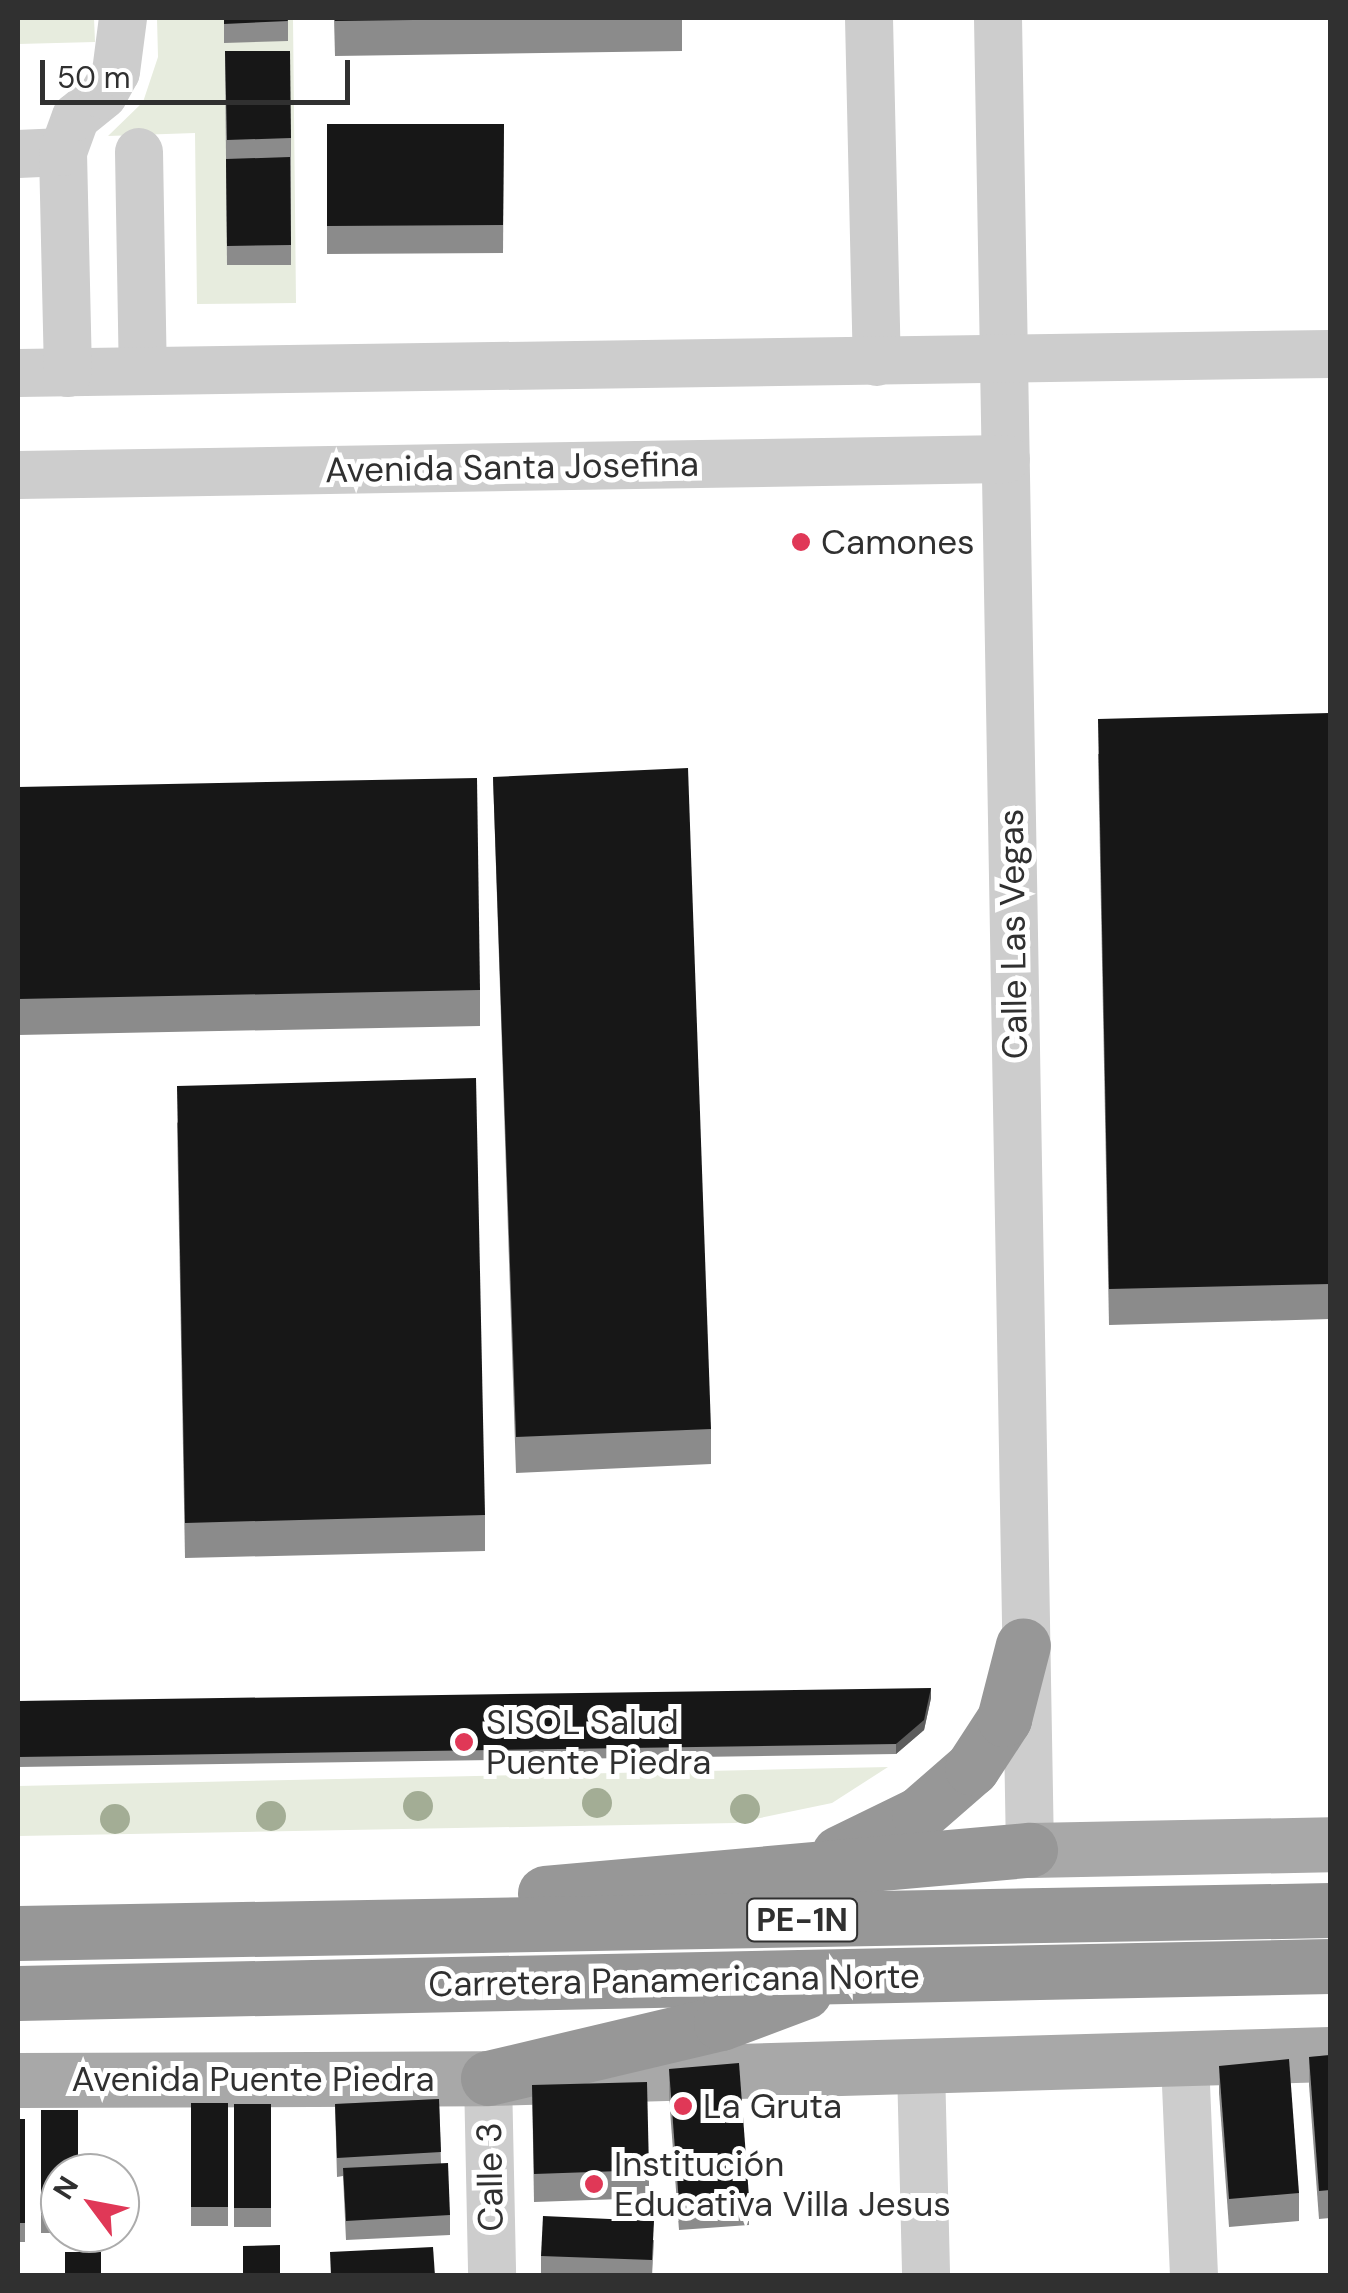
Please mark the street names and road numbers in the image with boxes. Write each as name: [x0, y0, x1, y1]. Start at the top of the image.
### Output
street label: Avenida Santa Josefina: [325, 443, 699, 491]
street label: Calle Las Vegas: [990, 808, 1036, 1060]
road number: PE-1N: [744, 1893, 860, 1947]
street label: Carretera Panamericana Norte: [428, 1955, 920, 2005]
street label: Avenida Puente Piedra: [72, 2058, 434, 2100]
street label: Calle 3: [468, 2122, 512, 2232]

